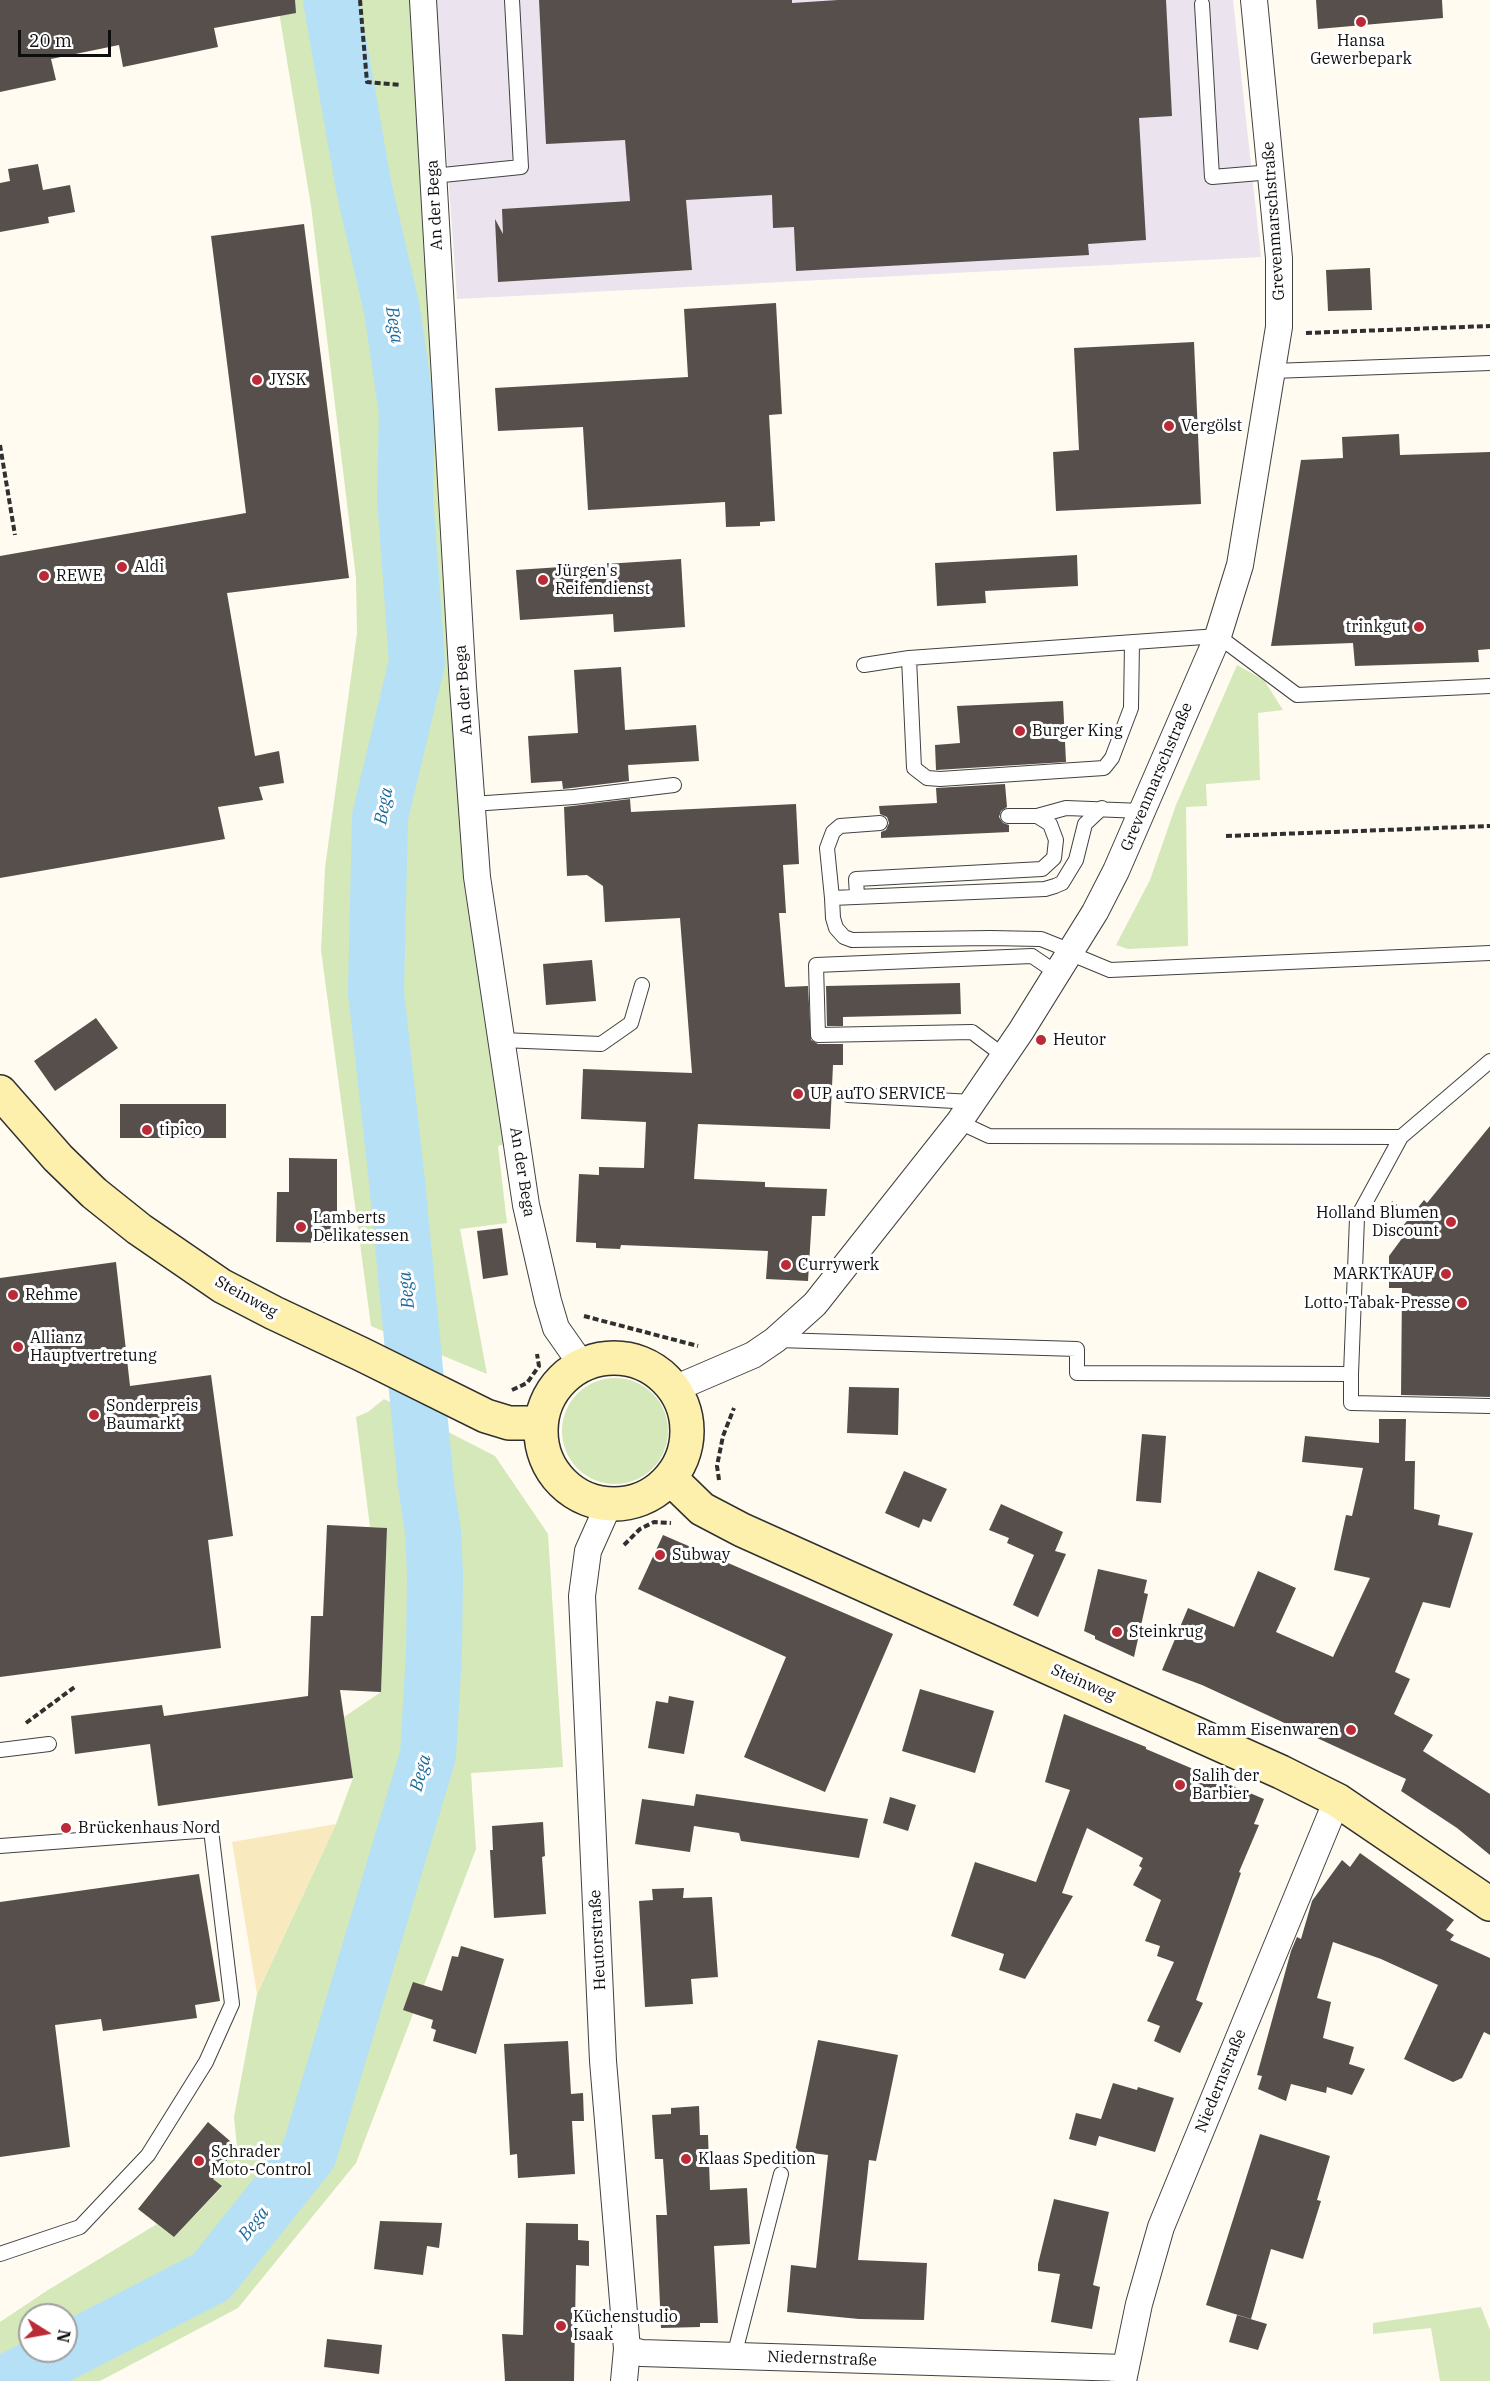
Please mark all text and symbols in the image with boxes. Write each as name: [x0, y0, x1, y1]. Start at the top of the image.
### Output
marker: Hansa Gewerbepark: [1354, 15, 1368, 29]
scale bar: [21, 18, 114, 56]
text: 20 m: [29, 29, 72, 52]
place label: Hansa Gewerbepark: [1310, 31, 1412, 69]
street label: Grevenmarschstraße: [1259, 141, 1289, 301]
street label: An der Bega: [423, 159, 447, 251]
water label: Bega: [380, 305, 408, 345]
place label: JYSK: [269, 370, 307, 390]
marker: JYSK: [250, 373, 264, 387]
place label: Vergölst: [1181, 416, 1242, 436]
marker: Vergölst: [1162, 419, 1176, 433]
place label: Aldi: [134, 557, 164, 577]
marker: Aldi: [115, 560, 129, 574]
place label: Jürgen's Reifendienst: [555, 561, 650, 599]
place label: REWE: [56, 566, 103, 586]
marker: REWE: [37, 569, 51, 583]
marker: Jürgen's Reifendienst: [536, 573, 550, 587]
place label: trinkgut: [1346, 617, 1407, 637]
marker: trinkgut: [1412, 620, 1426, 634]
street label: An der Bega: [451, 644, 477, 736]
street label: Grevenmarschstraße: [1117, 700, 1197, 854]
place label: Burger King: [1032, 721, 1123, 741]
marker: Burger King: [1013, 724, 1027, 738]
water label: Bega: [370, 786, 398, 826]
place label: Heutor: [1053, 1030, 1106, 1050]
marker: Heutor: [1034, 1033, 1048, 1047]
place label: UP auTO SERVICE: [810, 1084, 946, 1104]
marker: UP auTO SERVICE: [791, 1087, 805, 1101]
place label: tipico: [159, 1120, 202, 1140]
marker: tipico: [140, 1123, 154, 1137]
street label: An der Bega: [505, 1126, 539, 1218]
place label: Holland Blumen Discount: [1316, 1203, 1439, 1241]
place label: Lamberts Delikatessen: [313, 1208, 409, 1246]
marker: Holland Blumen Discount: [1444, 1215, 1458, 1229]
marker: Lamberts Delikatessen: [294, 1220, 308, 1234]
place label: Currywerk: [798, 1255, 879, 1275]
marker: Currywerk: [779, 1258, 793, 1272]
place label: MARKTKAUF: [1333, 1264, 1434, 1284]
marker: MARKTKAUF: [1439, 1267, 1453, 1281]
water label: Bega: [394, 1270, 420, 1310]
street label: Steinweg: [211, 1272, 281, 1322]
place label: Rehme: [25, 1285, 78, 1305]
marker: Rehme: [6, 1288, 20, 1302]
place label: Lotto-Tabak-Presse: [1304, 1293, 1450, 1313]
marker: Lotto-Tabak-Presse: [1455, 1296, 1469, 1310]
place label: Allianz Hauptvertretung: [30, 1328, 157, 1366]
marker: Allianz Hauptvertretung: [11, 1340, 25, 1354]
place label: Sonderpreis Baumarkt: [106, 1396, 198, 1434]
marker: Sonderpreis Baumarkt: [87, 1408, 101, 1422]
place label: Subway: [672, 1545, 730, 1565]
marker: Subway: [653, 1548, 667, 1562]
place label: Steinkrug: [1129, 1622, 1203, 1642]
marker: Steinkrug: [1110, 1625, 1124, 1639]
street label: Steinweg: [1048, 1660, 1118, 1706]
place label: Ramm Eisenwaren: [1197, 1720, 1339, 1740]
marker: Ramm Eisenwaren: [1344, 1723, 1358, 1737]
water label: Bega: [406, 1752, 436, 1794]
place label: Salih der Barbier: [1192, 1766, 1259, 1804]
marker: Salih der Barbier: [1173, 1778, 1187, 1792]
place label: Brückenhaus Nord: [78, 1818, 220, 1838]
marker: Brückenhaus Nord: [59, 1821, 73, 1835]
street label: Heutorstraße: [586, 1889, 610, 1991]
street label: Niedernstraße: [1192, 2026, 1250, 2136]
place label: Schrader Moto-Control: [211, 2142, 312, 2180]
place label: Klaas Spedition: [698, 2149, 816, 2169]
marker: Klaas Spedition: [679, 2152, 693, 2166]
marker: Schrader Moto-Control: [192, 2154, 206, 2168]
water label: Bega: [234, 2203, 274, 2245]
north arrow: [18, 2303, 78, 2363]
place label: Küchenstudio Isaak: [573, 2307, 678, 2345]
marker: Küchenstudio Isaak: [554, 2319, 568, 2333]
text: N: [53, 2328, 75, 2344]
street label: Niedernstraße: [767, 2347, 877, 2371]

